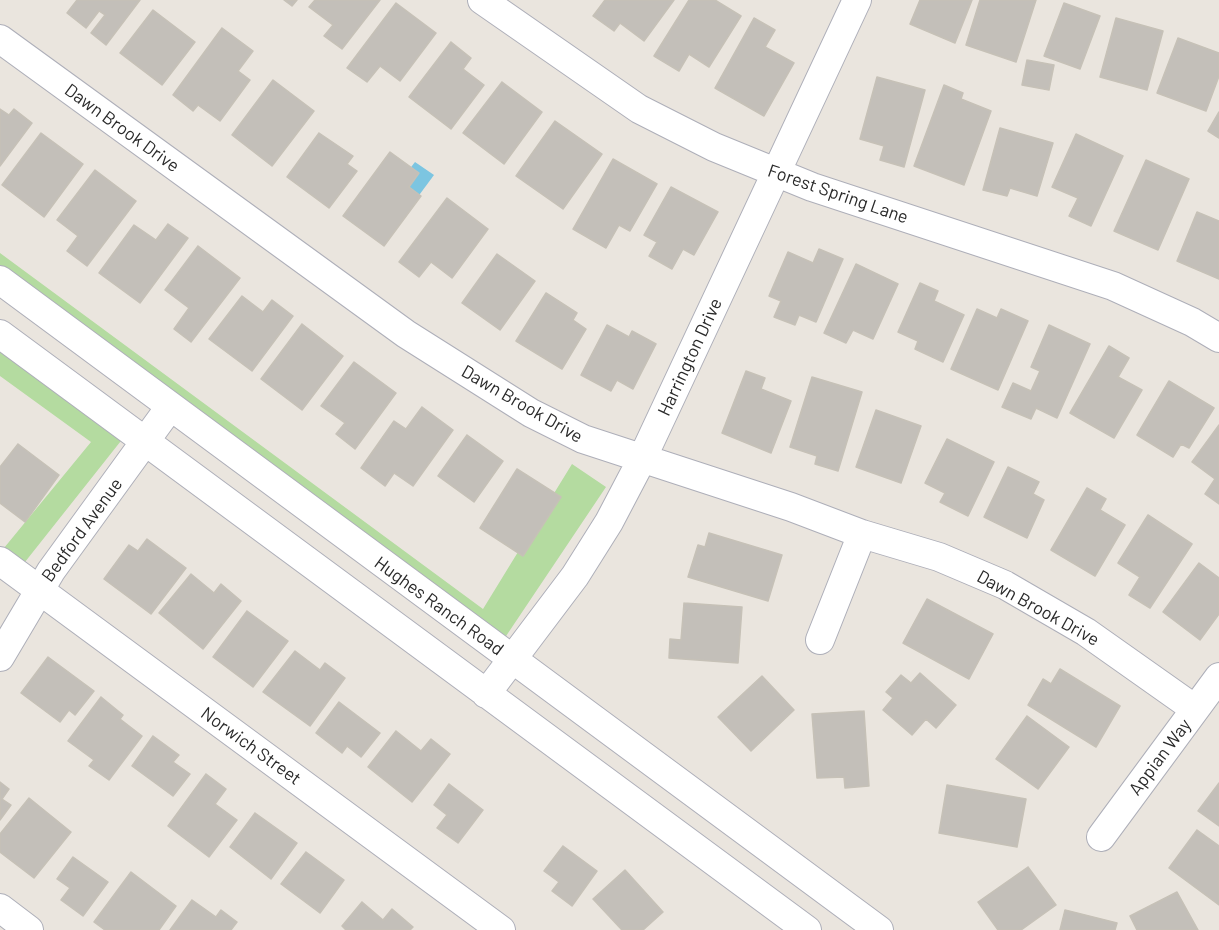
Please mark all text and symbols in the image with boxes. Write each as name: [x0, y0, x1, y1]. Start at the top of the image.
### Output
street label: Dawn Brook Drive: [60, 79, 184, 177]
street label: Forest Spring Lane: [765, 160, 911, 228]
street label: Harrington Drive: [653, 295, 727, 419]
street label: Dawn Brook Drive: [458, 361, 586, 447]
street label: Bedford Avenue: [37, 474, 127, 586]
street label: Hughes Ranch Road: [370, 552, 508, 660]
street label: Dawn Brook Drive: [973, 565, 1103, 651]
street label: Norwich Street: [197, 702, 305, 790]
street label: Appian Way: [1124, 714, 1196, 800]

